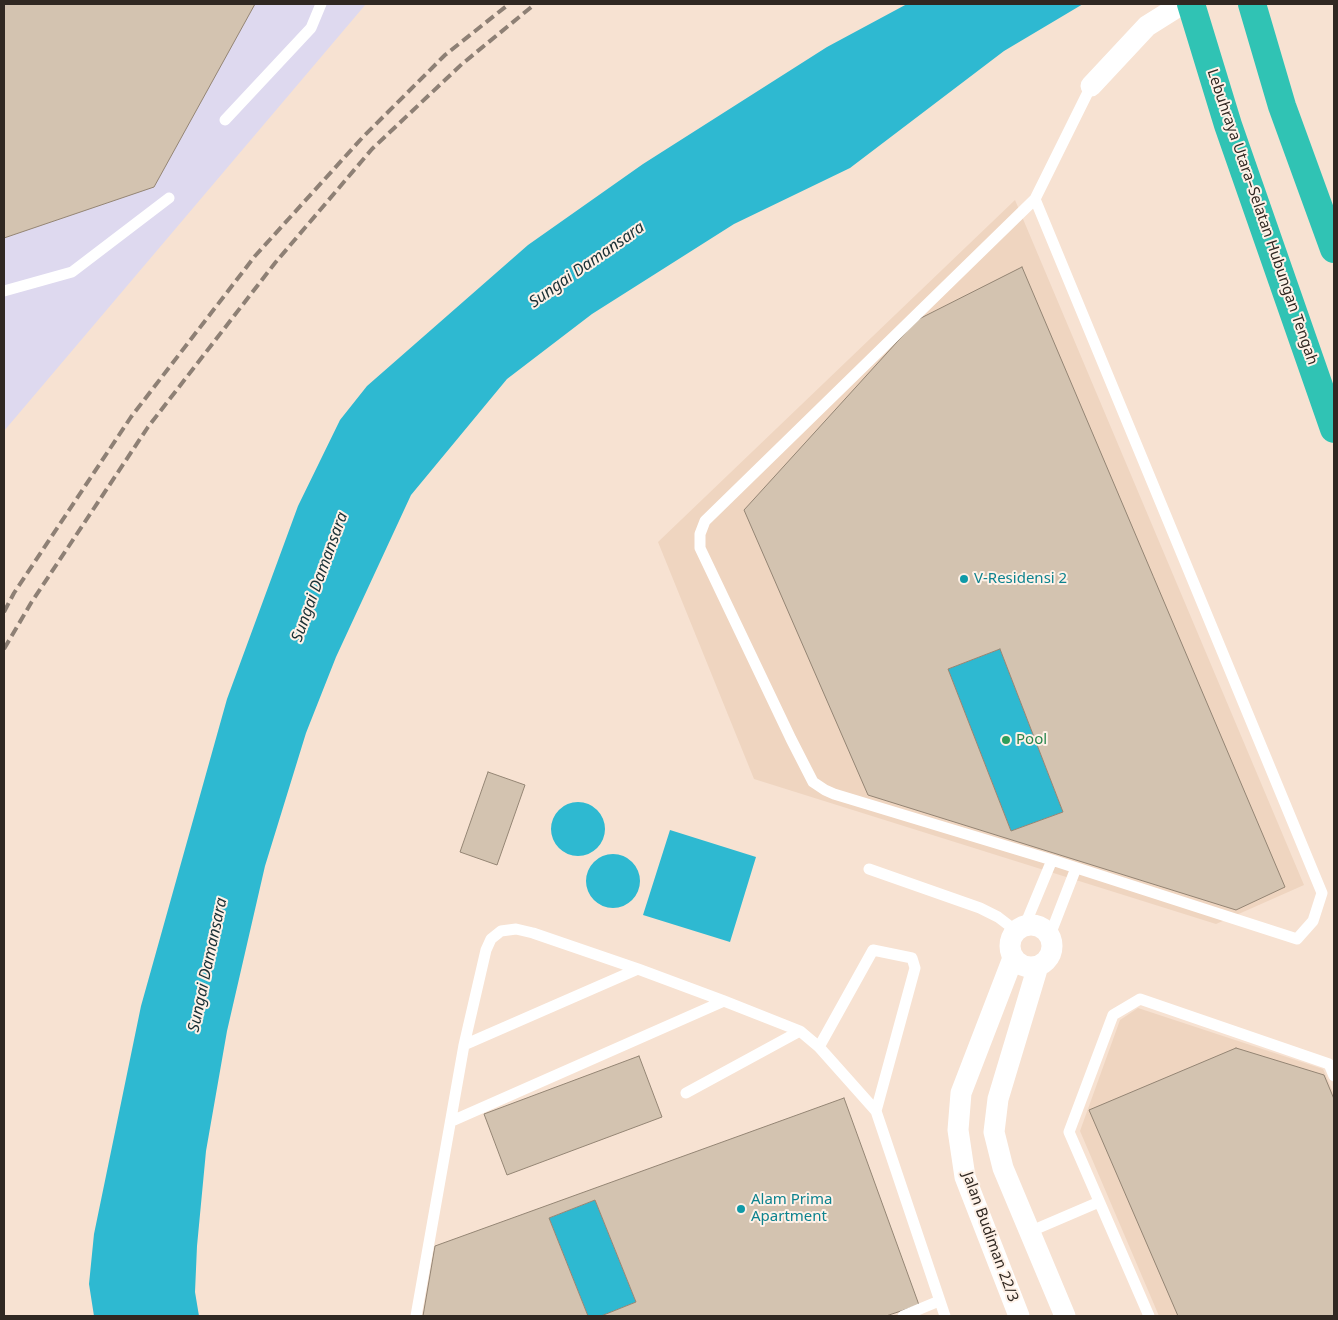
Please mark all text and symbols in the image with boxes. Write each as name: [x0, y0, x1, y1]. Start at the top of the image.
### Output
street label: Lebuhraya Utara–Selatan Hubungan Tengah: [1203, 67, 1321, 367]
water label: Sungai Damansara: [526, 218, 648, 312]
water label: Sungai Damansara: [288, 510, 352, 644]
place label: V-Residensi 2: [974, 570, 1067, 588]
marker: V-Residensi 2: [958, 573, 970, 585]
place label: Pool: [1016, 731, 1047, 749]
marker: Pool: [1000, 734, 1012, 746]
water label: Sungai Damansara: [184, 896, 232, 1034]
street label: Jalan Budiman 22/3: [958, 1170, 1022, 1304]
place label: Alam Prima Apartment: [751, 1191, 832, 1226]
marker: Alam Prima Apartment: [735, 1203, 747, 1215]

